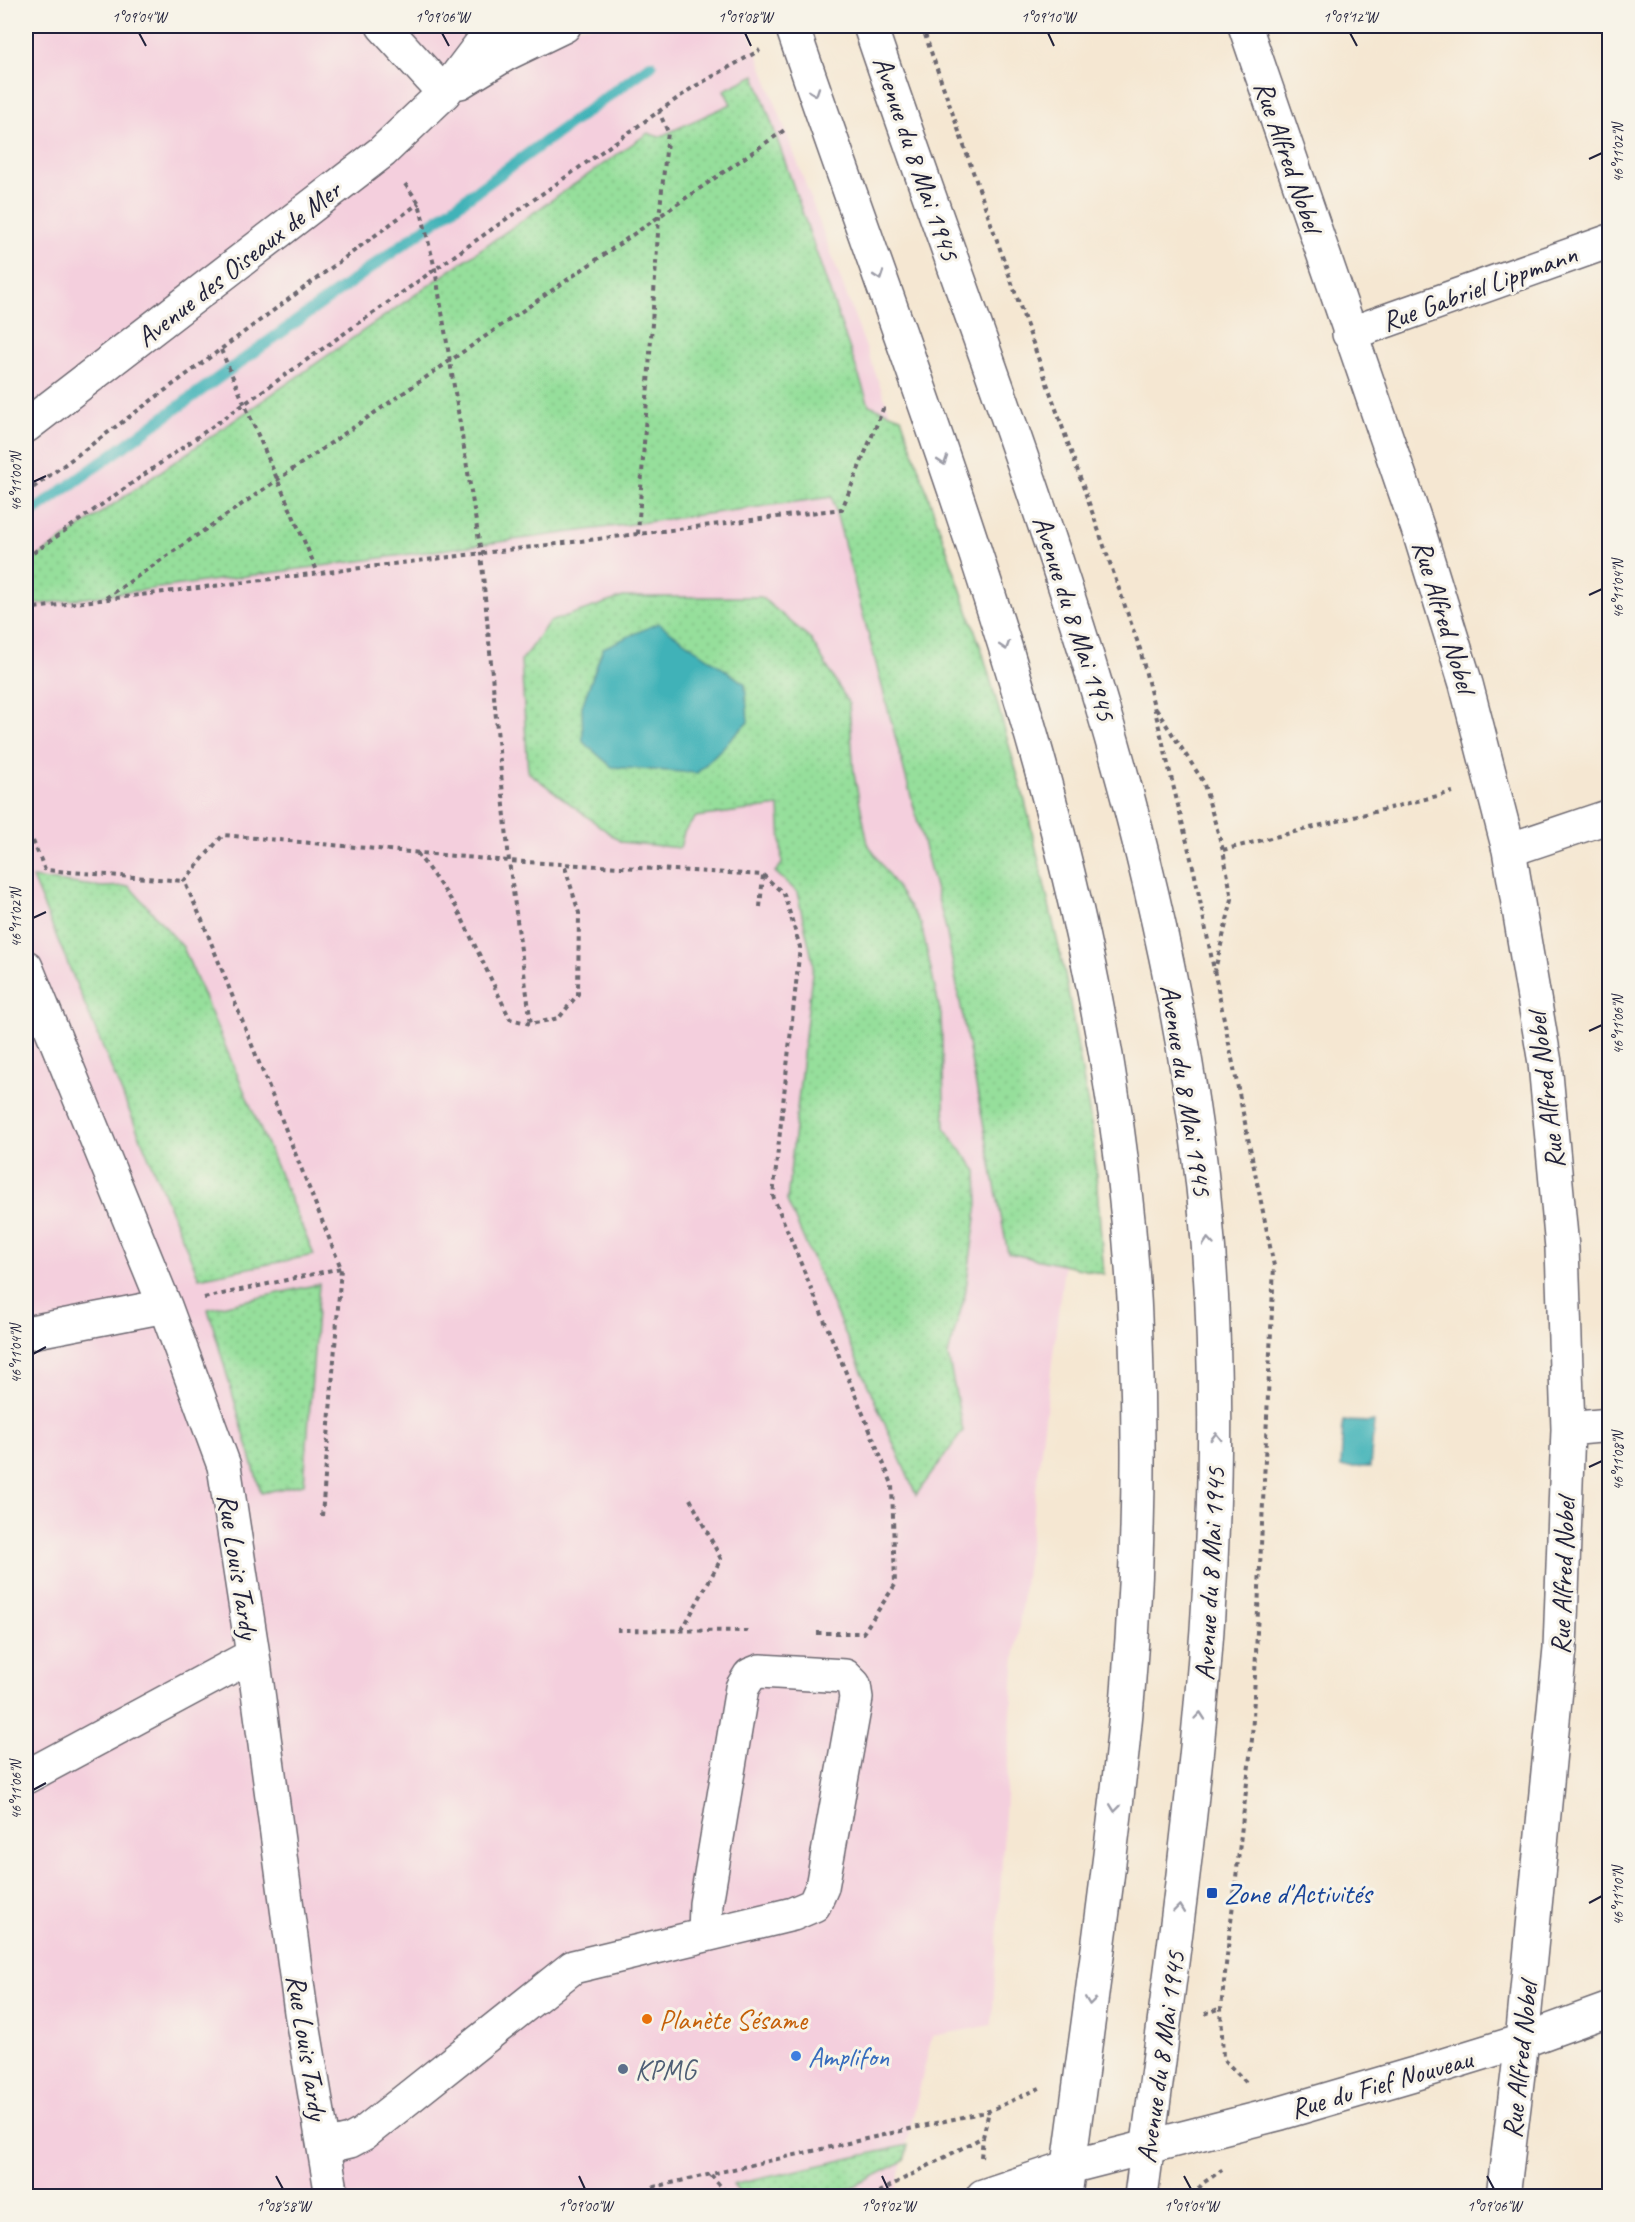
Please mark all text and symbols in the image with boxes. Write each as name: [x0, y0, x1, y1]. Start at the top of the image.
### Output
text: 1°09'04"W: [112, 8, 169, 27]
text: 1°09'06"W: [415, 8, 472, 27]
text: 1°09'08"W: [718, 8, 775, 27]
text: 1°09'10"W: [1021, 8, 1078, 27]
text: 1°09'12"W: [1323, 8, 1380, 27]
street label: Avenue du 8 Mai 1945: [865, 52, 968, 266]
street label: Rue Alfred Nobel: [1246, 76, 1332, 241]
one-way arrow: [808, 86, 820, 97]
text: 46°11'02"N: [1609, 120, 1628, 183]
street label: Avenue des Oiseaux de Mer: [129, 171, 349, 354]
street label: Rue Gabriel Lippmann: [1377, 236, 1582, 339]
one-way arrow: [872, 271, 885, 281]
text: 46°11'00"N: [7, 449, 26, 512]
one-way arrow: [935, 455, 948, 466]
street label: Avenue du 8 Mai 1945: [1025, 511, 1125, 726]
street label: Rue Alfred Nobel: [1405, 536, 1486, 701]
text: 46°11'04"N: [1609, 556, 1628, 619]
one-way arrow: [998, 640, 1010, 651]
text: 46°11'02"N: [7, 885, 26, 948]
street label: Avenue du 8 Mai 1945: [1153, 982, 1221, 1200]
text: 46°11'06"N: [1609, 992, 1628, 1055]
street label: Rue Alfred Nobel: [1518, 1006, 1572, 1171]
one-way arrow: [1202, 1238, 1215, 1247]
text: 46°11'04"N: [7, 1321, 26, 1384]
text: 46°11'08"N: [1609, 1428, 1628, 1491]
one-way arrow: [1209, 1433, 1222, 1442]
street label: Avenue du 8 Mai 1945: [1186, 1465, 1233, 1682]
street label: Rue Louis Tardy: [210, 1491, 268, 1643]
street label: Rue Alfred Nobel: [1542, 1492, 1583, 1655]
one-way arrow: [1193, 1711, 1206, 1720]
text: 46°11'06"N: [7, 1757, 26, 1820]
one-way arrow: [1109, 1803, 1122, 1812]
text: 46°11'10"N: [1609, 1863, 1628, 1926]
place label: Zone d'Activités: [1224, 1876, 1374, 1911]
marker: Zone d'Activités: [1205, 1886, 1219, 1900]
one-way arrow: [1173, 1905, 1185, 1914]
street label: Avenue du 8 Mai 1945: [1128, 1948, 1193, 2165]
street label: Rue Louis Tardy: [279, 1972, 337, 2124]
street label: Rue Alfred Nobel: [1494, 1975, 1546, 2140]
one-way arrow: [1084, 1996, 1096, 2006]
place label: Planète Sésame: [659, 2002, 809, 2037]
marker: Planète Sésame: [640, 2012, 654, 2026]
place label: Amplifon: [808, 2039, 890, 2074]
street label: Rue du Fief Nouveau: [1286, 2040, 1477, 2126]
marker: Amplifon: [789, 2049, 803, 2063]
place label: KPMG: [635, 2052, 699, 2087]
marker: KPMG: [616, 2062, 630, 2076]
text: 1°08'58"W: [256, 2197, 313, 2216]
text: 1°09'00"W: [558, 2197, 615, 2216]
text: 1°09'02"W: [861, 2197, 918, 2216]
text: 1°09'04"W: [1164, 2197, 1221, 2216]
text: 1°09'06"W: [1467, 2197, 1524, 2216]

